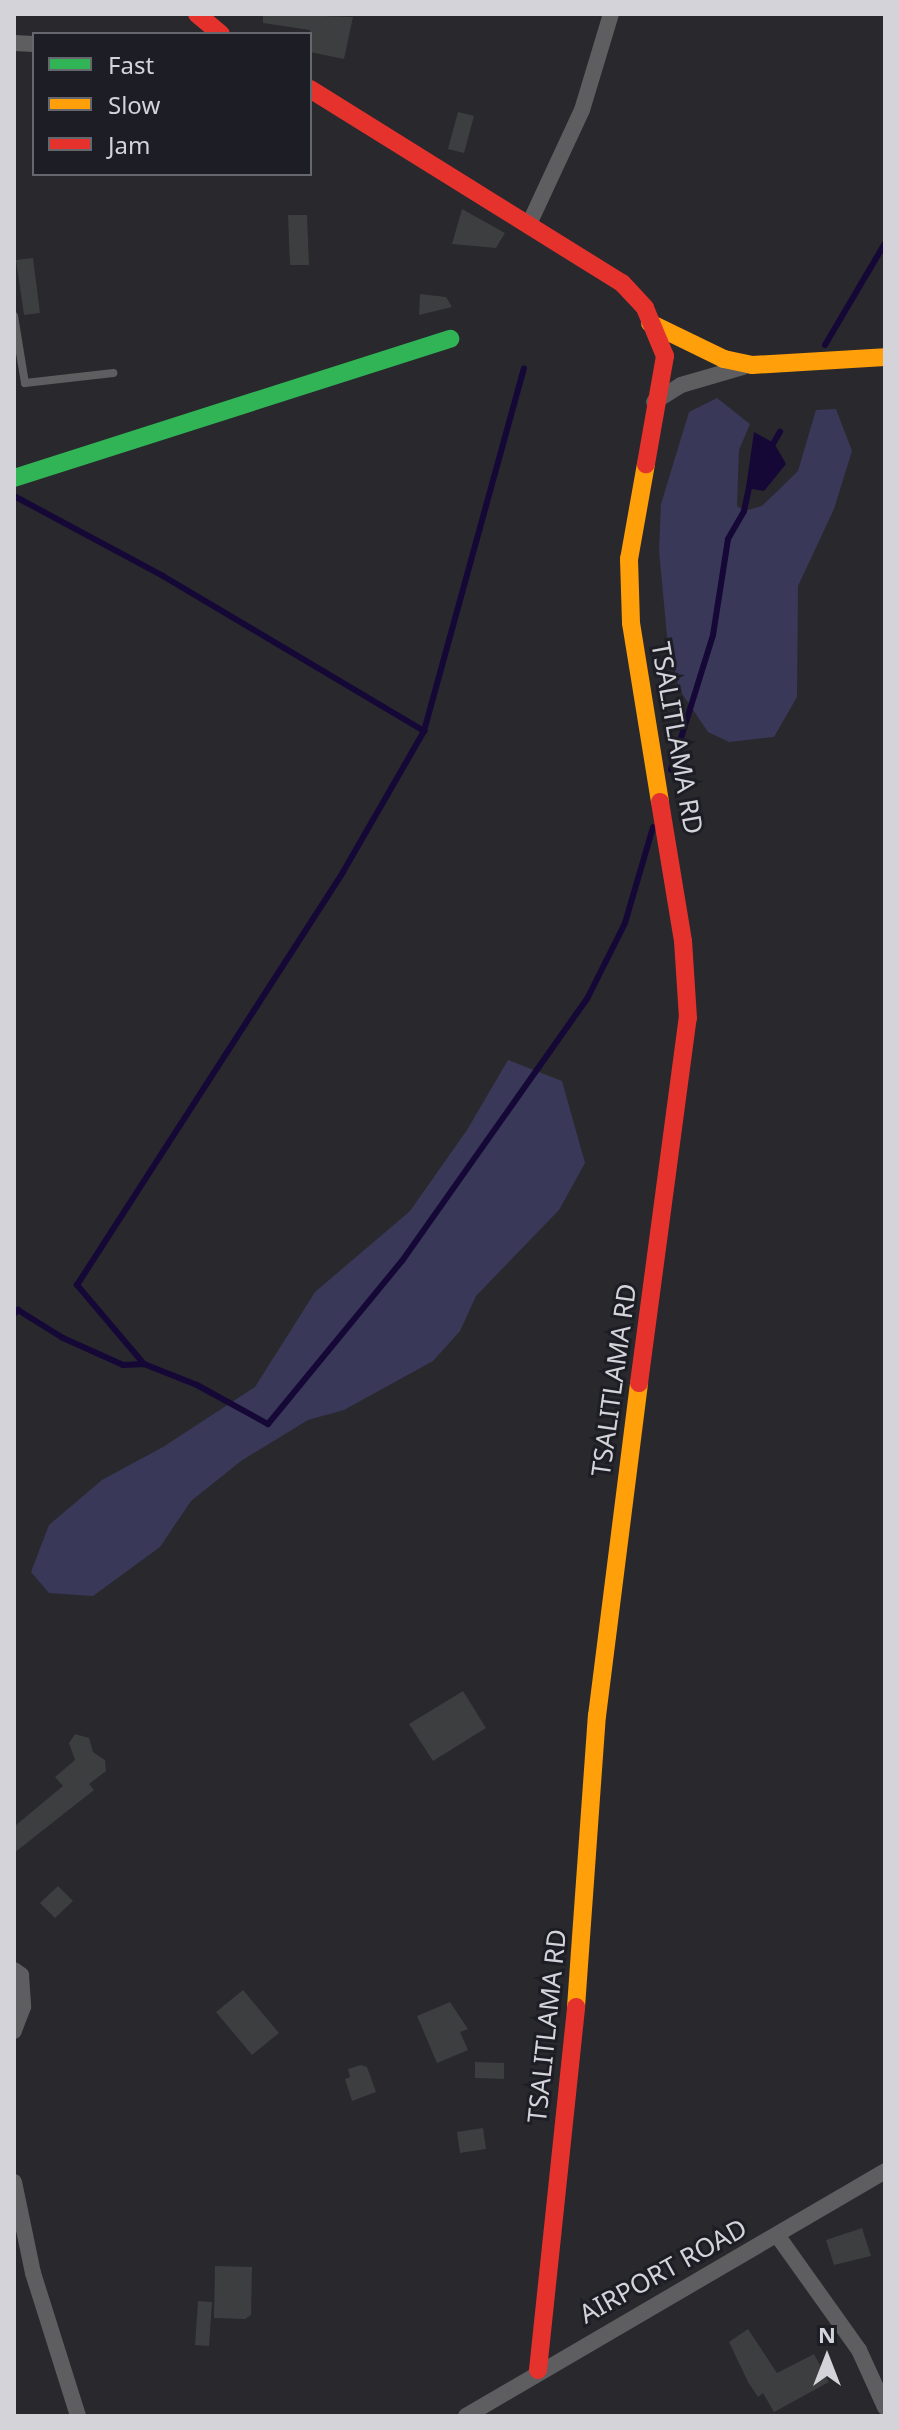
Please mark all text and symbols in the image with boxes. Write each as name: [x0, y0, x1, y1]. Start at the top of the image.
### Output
legend: [32, 32, 312, 176]
text: Fast: [108, 48, 154, 81]
text: Slow: [108, 88, 160, 121]
text: Jam: [108, 128, 150, 161]
street label: TSALITLAMA RD: [645, 639, 709, 837]
street label: TSALITLAMA RD: [585, 1281, 643, 1479]
street label: TSALITLAMA RD: [521, 1928, 573, 2124]
street label: AIRPORT ROAD: [574, 2212, 752, 2330]
north arrow: [787, 2318, 867, 2398]
text: N: [818, 2319, 836, 2349]

